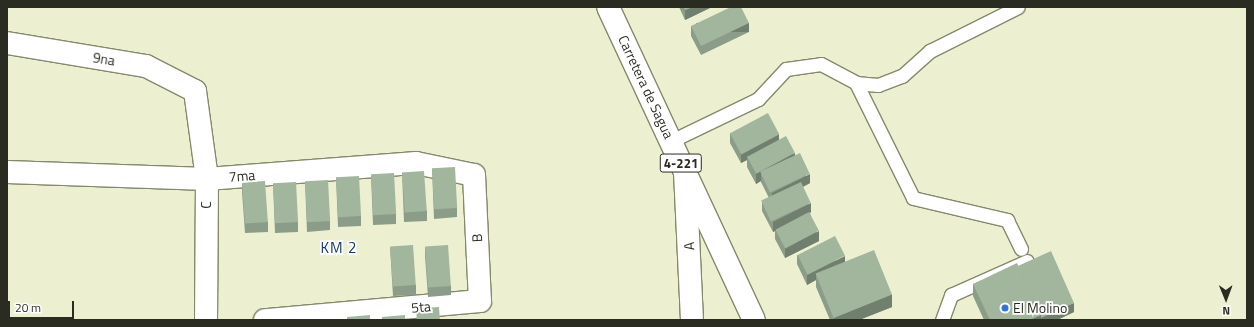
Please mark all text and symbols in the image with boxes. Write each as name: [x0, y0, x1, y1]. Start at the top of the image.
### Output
street label: Carretera de Sagua: [615, 33, 677, 141]
street label: 9na: [92, 49, 116, 69]
road number: 4-221: [659, 152, 703, 174]
street label: 7ma: [228, 167, 256, 185]
street label: C: [198, 201, 214, 209]
street label: B: [468, 233, 486, 243]
district label: KM 2: [321, 239, 357, 257]
street label: A: [680, 241, 698, 251]
north arrow: [1206, 279, 1246, 319]
scale bar: [10, 293, 76, 319]
text: 20 m: [15, 298, 41, 317]
street label: 5ta: [410, 298, 432, 316]
place label: El Molino: [1013, 300, 1067, 316]
marker: El Molino: [1000, 303, 1010, 313]
text: N: [1222, 303, 1230, 319]

